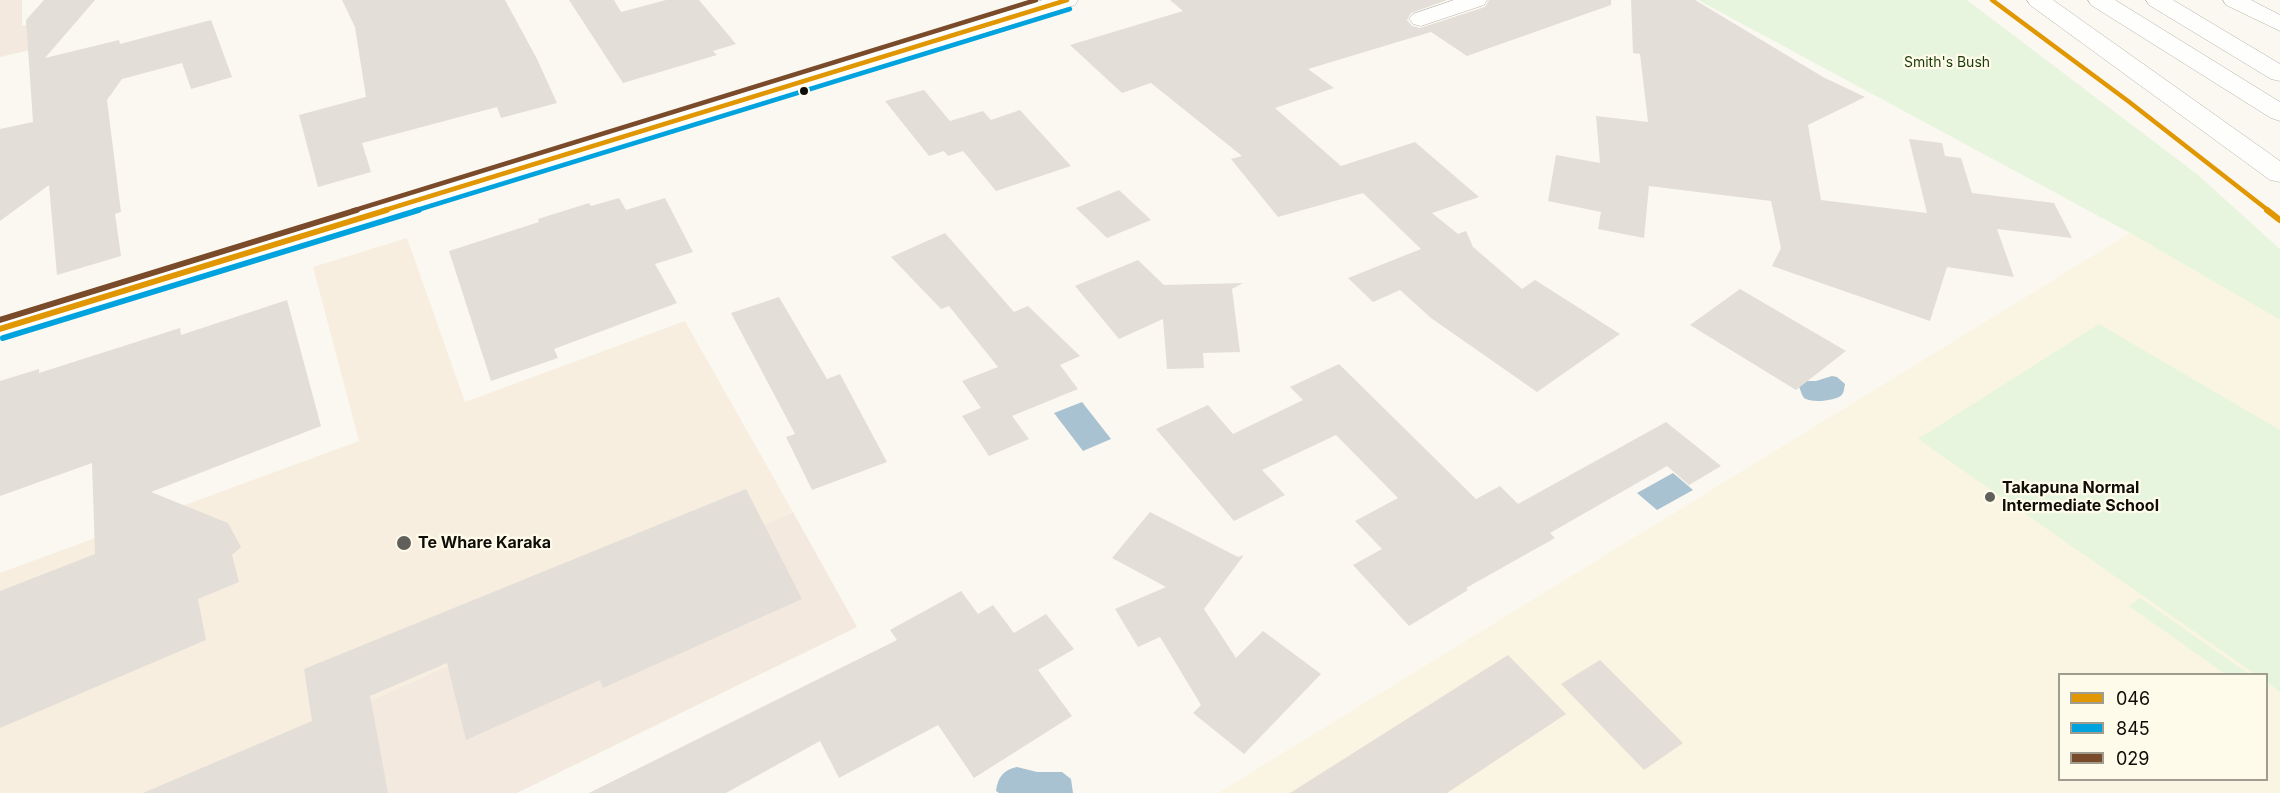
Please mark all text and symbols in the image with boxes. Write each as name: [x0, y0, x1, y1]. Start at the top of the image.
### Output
park label: Smith's Bush: [1904, 55, 1990, 71]
unlabelled marker: [798, 85, 810, 97]
place label: Takapuna Normal Intermediate School: [2002, 478, 2159, 516]
marker: Takapuna Normal Intermediate School: [1983, 490, 1997, 504]
place label: Te Whare Karaka: [418, 533, 551, 553]
marker: Te Whare Karaka: [395, 534, 413, 552]
legend: [2058, 673, 2268, 781]
text: 046: [2116, 688, 2150, 709]
text: 845: [2116, 718, 2150, 739]
text: 029: [2116, 748, 2150, 769]

